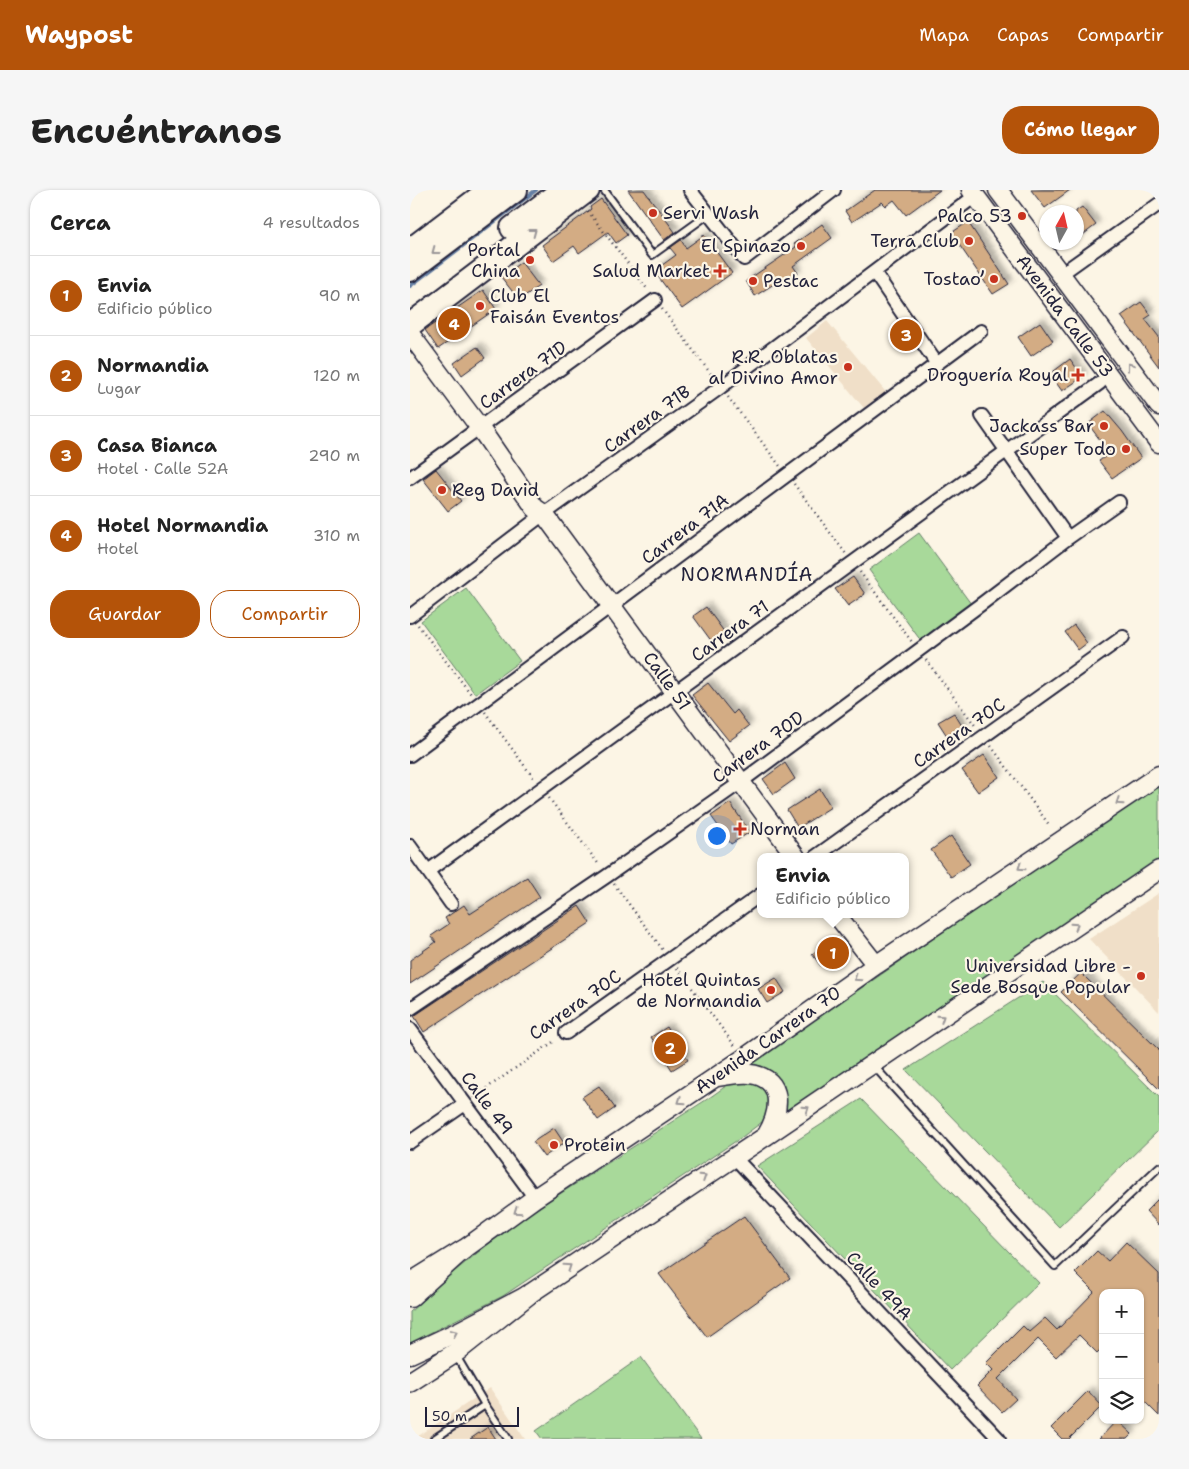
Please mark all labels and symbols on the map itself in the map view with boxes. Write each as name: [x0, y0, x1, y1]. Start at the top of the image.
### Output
place label: Servi Wash: [663, 201, 760, 225]
place label: Palco 53: [938, 204, 1012, 228]
north arrow: [1039, 205, 1084, 250]
marker: Servi Wash: [647, 207, 659, 219]
marker: Palco 53: [1016, 210, 1028, 222]
one-way arrow: [527, 229, 536, 238]
place label: Terra Club: [871, 229, 959, 253]
place label: El Spinazo: [701, 234, 791, 258]
marker: Terra Club: [963, 235, 975, 247]
place label: Portal China: [468, 238, 521, 283]
marker: El Spinazo: [795, 240, 807, 252]
one-way arrow: [431, 245, 441, 254]
street label: Avenida Calle 53: [1011, 250, 1119, 382]
marker: Portal China: [524, 254, 536, 266]
place label: Salud Market: [593, 259, 710, 283]
marker: Salud Market: [714, 265, 726, 277]
place label: Tostao’: [923, 267, 985, 291]
place label: Pestac: [763, 269, 819, 293]
marker: Tostao’: [988, 273, 1000, 285]
marker: Pestac: [747, 275, 759, 287]
place label: Club El Faisán Eventos: [490, 284, 620, 329]
marker: Club El Faisán Eventos: [474, 300, 486, 312]
pin: 4: [438, 305, 470, 343]
pin: 3: [890, 316, 922, 354]
street label: Carrera 71D: [474, 335, 572, 415]
place label: R.R. Oblatas al Divino Amor: [708, 345, 838, 390]
marker: R.R. Oblatas al Divino Amor: [842, 361, 854, 373]
one-way arrow: [1127, 362, 1136, 372]
place label: Droguería Royal: [927, 363, 1069, 387]
marker: Droguería Royal: [1072, 369, 1084, 381]
street label: Carrera 71B: [599, 379, 695, 459]
place label: Jackass Bar: [989, 414, 1094, 438]
marker: Jackass Bar: [1098, 420, 1110, 432]
place label: Super Todo: [1019, 437, 1116, 461]
marker: Super Todo: [1120, 443, 1132, 455]
place label: Reg David: [452, 478, 539, 502]
marker: Reg David: [436, 484, 448, 496]
street label: Carrera 71A: [636, 488, 734, 570]
district label: NORMANDÍA: [681, 561, 813, 587]
street label: Carrera 71: [686, 595, 774, 667]
street label: Calle 51: [638, 647, 696, 715]
street label: Carrera 70C: [908, 692, 1010, 774]
street label: Carrera 70D: [707, 705, 809, 789]
one-way arrow: [1115, 796, 1124, 805]
place label: Norman: [750, 817, 820, 841]
your location: [704, 823, 730, 849]
marker: Norman: [734, 823, 746, 835]
one-way arrow: [1017, 861, 1026, 871]
one-way arrow: [1070, 923, 1079, 932]
pin: 1: [817, 934, 849, 972]
place label: Universidad Libre - Sede Bosque Popular: [950, 954, 1131, 999]
street label: Carrera 70C: [524, 964, 626, 1046]
place label: Hotel Quintas de Normandia: [636, 968, 761, 1013]
marker: Universidad Libre - Sede Bosque Popular: [1135, 970, 1147, 982]
one-way arrow: [853, 972, 863, 981]
street label: Avenida Carrera 70: [690, 981, 846, 1099]
marker: Hotel Quintas de Normandia: [765, 984, 777, 996]
one-way arrow: [935, 1015, 945, 1024]
pin: 2: [654, 1029, 686, 1067]
street label: Calle 49: [455, 1066, 519, 1140]
one-way arrow: [677, 1095, 686, 1104]
one-way arrow: [801, 1106, 810, 1115]
place label: Protein: [564, 1133, 626, 1157]
marker: Protein: [548, 1139, 560, 1151]
one-way arrow: [698, 1174, 707, 1184]
one-way arrow: [514, 1206, 523, 1214]
street label: Calle 49A: [841, 1246, 917, 1326]
one-way arrow: [562, 1264, 572, 1273]
one-way arrow: [449, 1329, 458, 1339]
scale bar: [425, 1404, 519, 1427]

